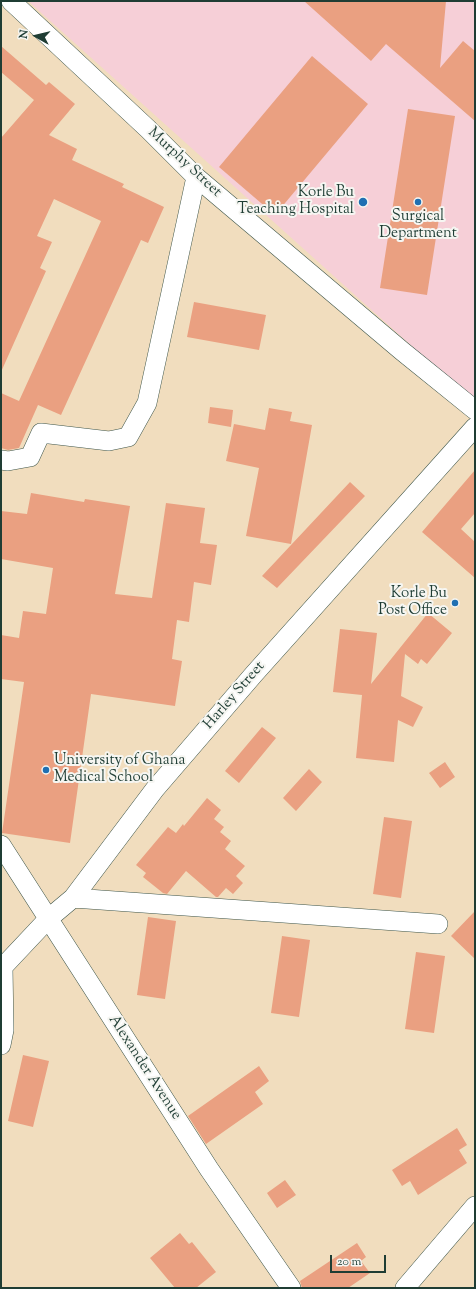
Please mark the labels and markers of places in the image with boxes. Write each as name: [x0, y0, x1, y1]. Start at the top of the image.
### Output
place label: Korle Bu Teaching Hospital: [237, 184, 354, 219]
marker: Korle Bu Teaching Hospital: [357, 196, 369, 208]
marker: Surgical Department: [413, 197, 423, 207]
place label: Surgical Department: [379, 208, 457, 243]
place label: Korle Bu Post Office: [378, 585, 447, 620]
marker: Korle Bu Post Office: [450, 598, 460, 608]
place label: University of Ghana Medical School: [54, 752, 186, 787]
marker: University of Ghana Medical School: [41, 765, 51, 775]

